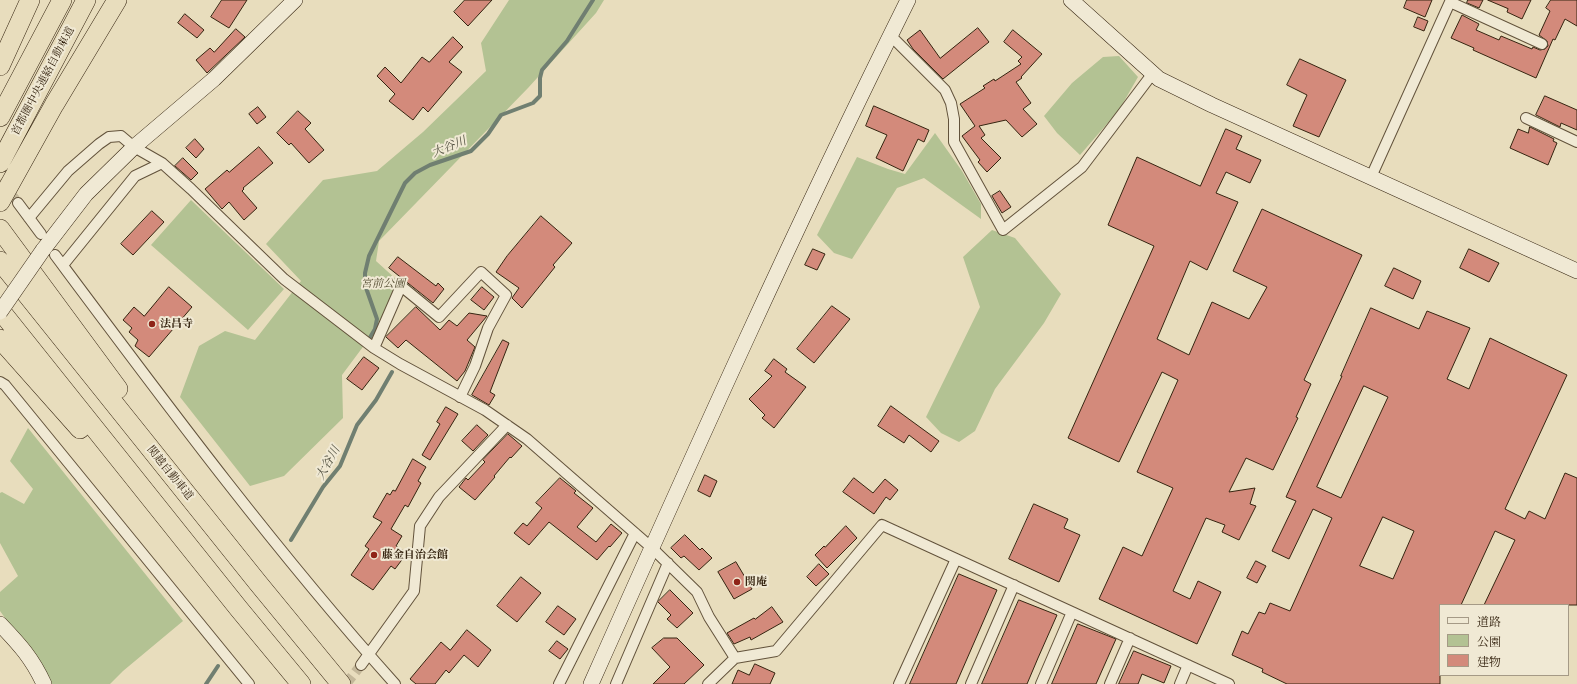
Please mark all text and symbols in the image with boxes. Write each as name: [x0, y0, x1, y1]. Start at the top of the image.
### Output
street label: 首都圏中央連絡自動車道: [9, 24, 77, 138]
water label: 大谷川: [430, 134, 468, 160]
park label: 宮前公園: [361, 277, 405, 291]
place label: 法昌寺: [160, 317, 193, 331]
marker: 法昌寺: [147, 319, 157, 329]
street label: 関越自動車道: [144, 443, 196, 503]
water label: 大谷川: [313, 444, 343, 482]
place label: 藤金自治会館: [382, 548, 448, 562]
marker: 藤金自治会館: [369, 550, 379, 560]
place label: 関庵: [745, 575, 767, 589]
marker: 関庵: [732, 577, 742, 587]
legend: [1439, 604, 1569, 676]
text: 道路: [1477, 614, 1501, 629]
text: 公園: [1477, 634, 1501, 649]
text: 建物: [1477, 654, 1501, 669]

